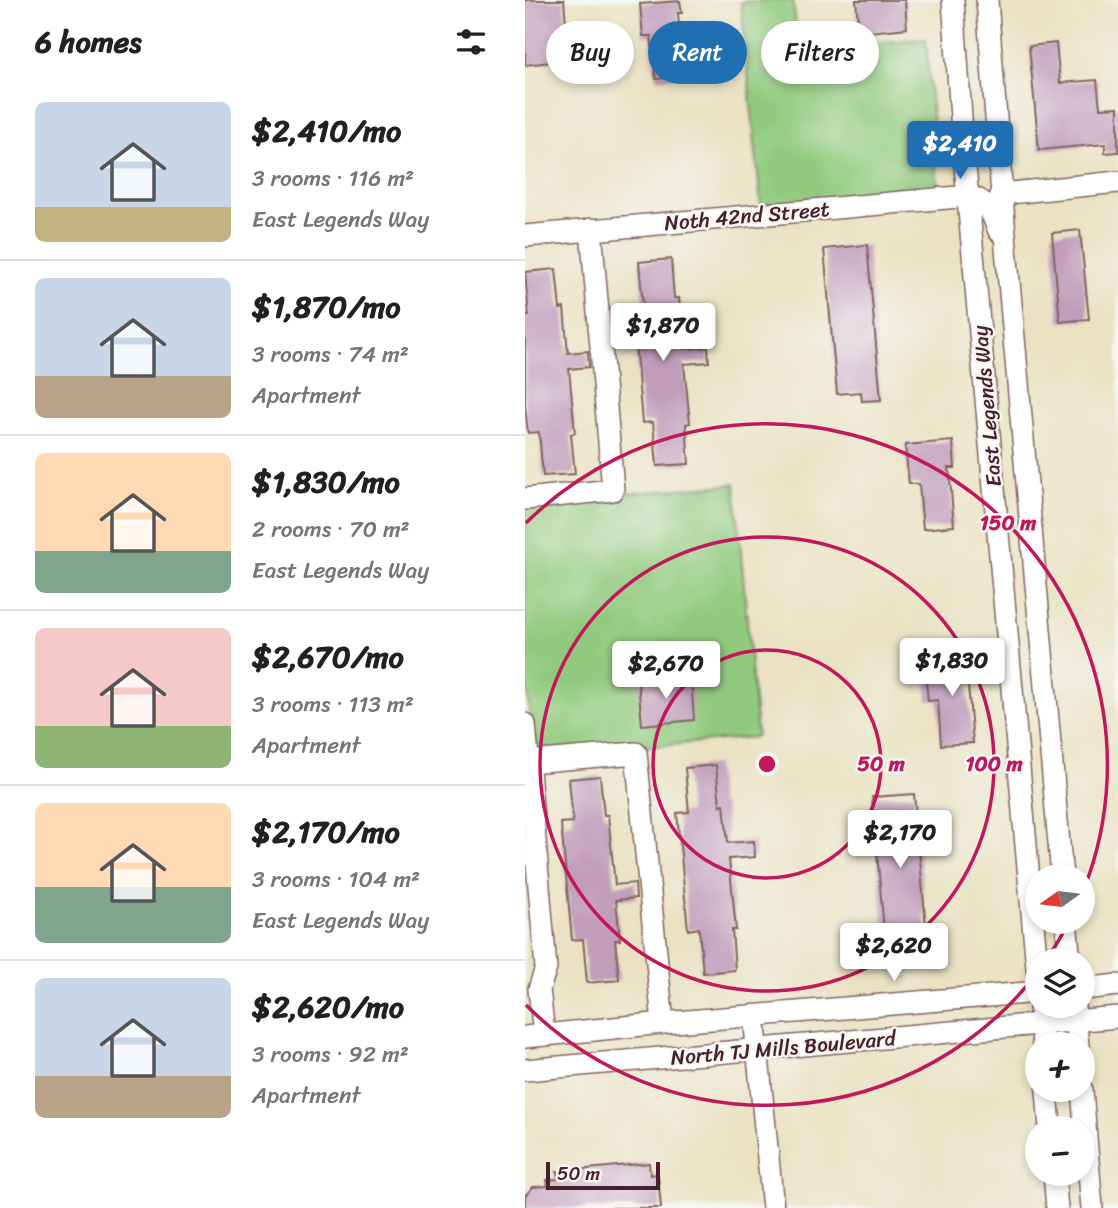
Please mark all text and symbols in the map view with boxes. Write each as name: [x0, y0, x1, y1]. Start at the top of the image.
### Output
text: 6 homes: [35, 15, 142, 69]
chip: Buy: [546, 21, 634, 84]
chip: Rent: [648, 21, 747, 84]
chip: Filters: [761, 21, 879, 84]
icon: filters: [452, 23, 490, 61]
text: $2,410/mo: [252, 104, 401, 158]
pin: $2,410: [903, 122, 1017, 181]
text: $2,410: [923, 123, 997, 164]
icon: home: [91, 130, 175, 214]
text: 3 rooms · 116 m²: [252, 158, 414, 199]
street label: Noth 42nd Street: [663, 190, 831, 242]
text: East Legends Way: [252, 199, 429, 240]
text: $1,870/mo: [252, 280, 400, 334]
pin: $1,870: [606, 304, 720, 363]
text: $1,870: [626, 305, 700, 346]
icon: home: [91, 306, 175, 390]
street label: East Legends Way: [961, 324, 1013, 488]
text: 3 rooms · 74 m²: [252, 334, 409, 375]
text: Apartment: [252, 375, 361, 416]
text: $1,830/mo: [252, 455, 400, 509]
icon: home: [91, 481, 175, 565]
text: 150 m: [980, 504, 1037, 542]
text: 2 rooms · 70 m²: [252, 509, 410, 550]
text: East Legends Way: [252, 550, 429, 591]
text: $2,670/mo: [252, 630, 404, 684]
pin: $1,830: [895, 638, 1009, 698]
text: $1,830: [916, 640, 988, 681]
pin: $2,670: [609, 642, 723, 701]
text: $2,670: [628, 643, 704, 684]
icon: home: [91, 656, 175, 740]
text: 3 rooms · 113 m²: [252, 684, 414, 725]
text: Apartment: [252, 725, 361, 766]
text: 50 m: [857, 745, 906, 783]
text: 100 m: [965, 745, 1023, 783]
centre of rings: [755, 752, 779, 776]
text: $2,170/mo: [252, 805, 400, 859]
pin: $2,170: [843, 810, 957, 870]
text: $2,170: [864, 812, 936, 853]
icon: home: [91, 831, 175, 915]
text: 3 rooms · 104 m²: [252, 859, 420, 900]
north arrow: [1025, 864, 1095, 934]
map controls: [1025, 864, 1095, 1186]
text: East Legends Way: [252, 900, 429, 941]
pin: $2,620: [837, 923, 951, 983]
text: $2,620: [856, 925, 932, 966]
button: layers: [1025, 948, 1095, 1018]
text: $2,620/mo: [252, 980, 404, 1034]
icon: home: [91, 1006, 175, 1090]
street label: North TJ Mills Boulevard: [669, 1019, 899, 1077]
button: +: [1025, 1032, 1095, 1102]
text: 3 rooms · 92 m²: [252, 1034, 409, 1075]
text: Apartment: [252, 1075, 361, 1116]
button: −: [1025, 1116, 1095, 1186]
text: 50 m: [557, 1157, 600, 1190]
scale bar: [546, 1159, 660, 1191]

